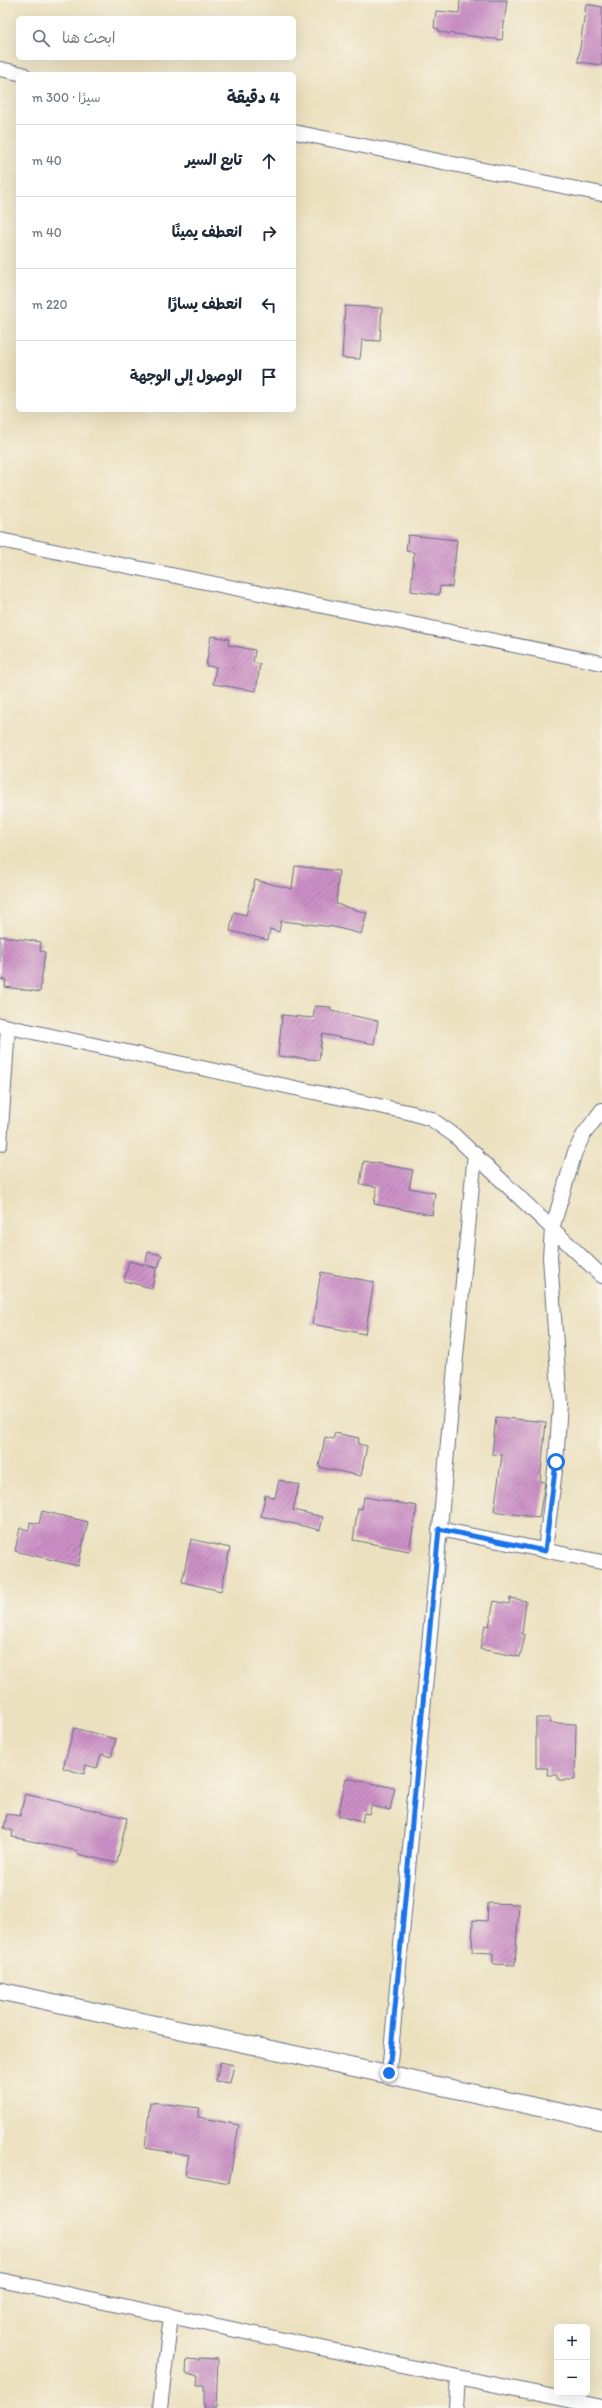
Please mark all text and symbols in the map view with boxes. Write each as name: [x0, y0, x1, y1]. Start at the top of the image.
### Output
search box: [16, 16, 296, 60]
icon: search: [30, 27, 52, 49]
text: ابحث هنا: [62, 29, 116, 47]
text: 4 دقيقة: [227, 87, 280, 107]
text: سيرًا · 300 m: [32, 90, 101, 105]
icon: ahead: [258, 150, 280, 172]
text: تابع السير: [185, 151, 242, 169]
text: 40 m: [32, 153, 62, 168]
icon: right: [258, 222, 280, 244]
text: انعطف يمينًا: [172, 223, 242, 241]
text: 40 m: [32, 225, 62, 240]
icon: left: [258, 294, 280, 316]
text: انعطف يسارًا: [168, 295, 242, 313]
text: 220 m: [32, 297, 68, 312]
icon: arrive: [258, 366, 280, 388]
text: الوصول إلى الوجهة: [130, 367, 242, 385]
route start: [547, 1453, 565, 1471]
route end: [380, 2064, 398, 2082]
map controls: [554, 2324, 590, 2396]
button: +: [554, 2324, 590, 2360]
button: −: [554, 2360, 590, 2396]

